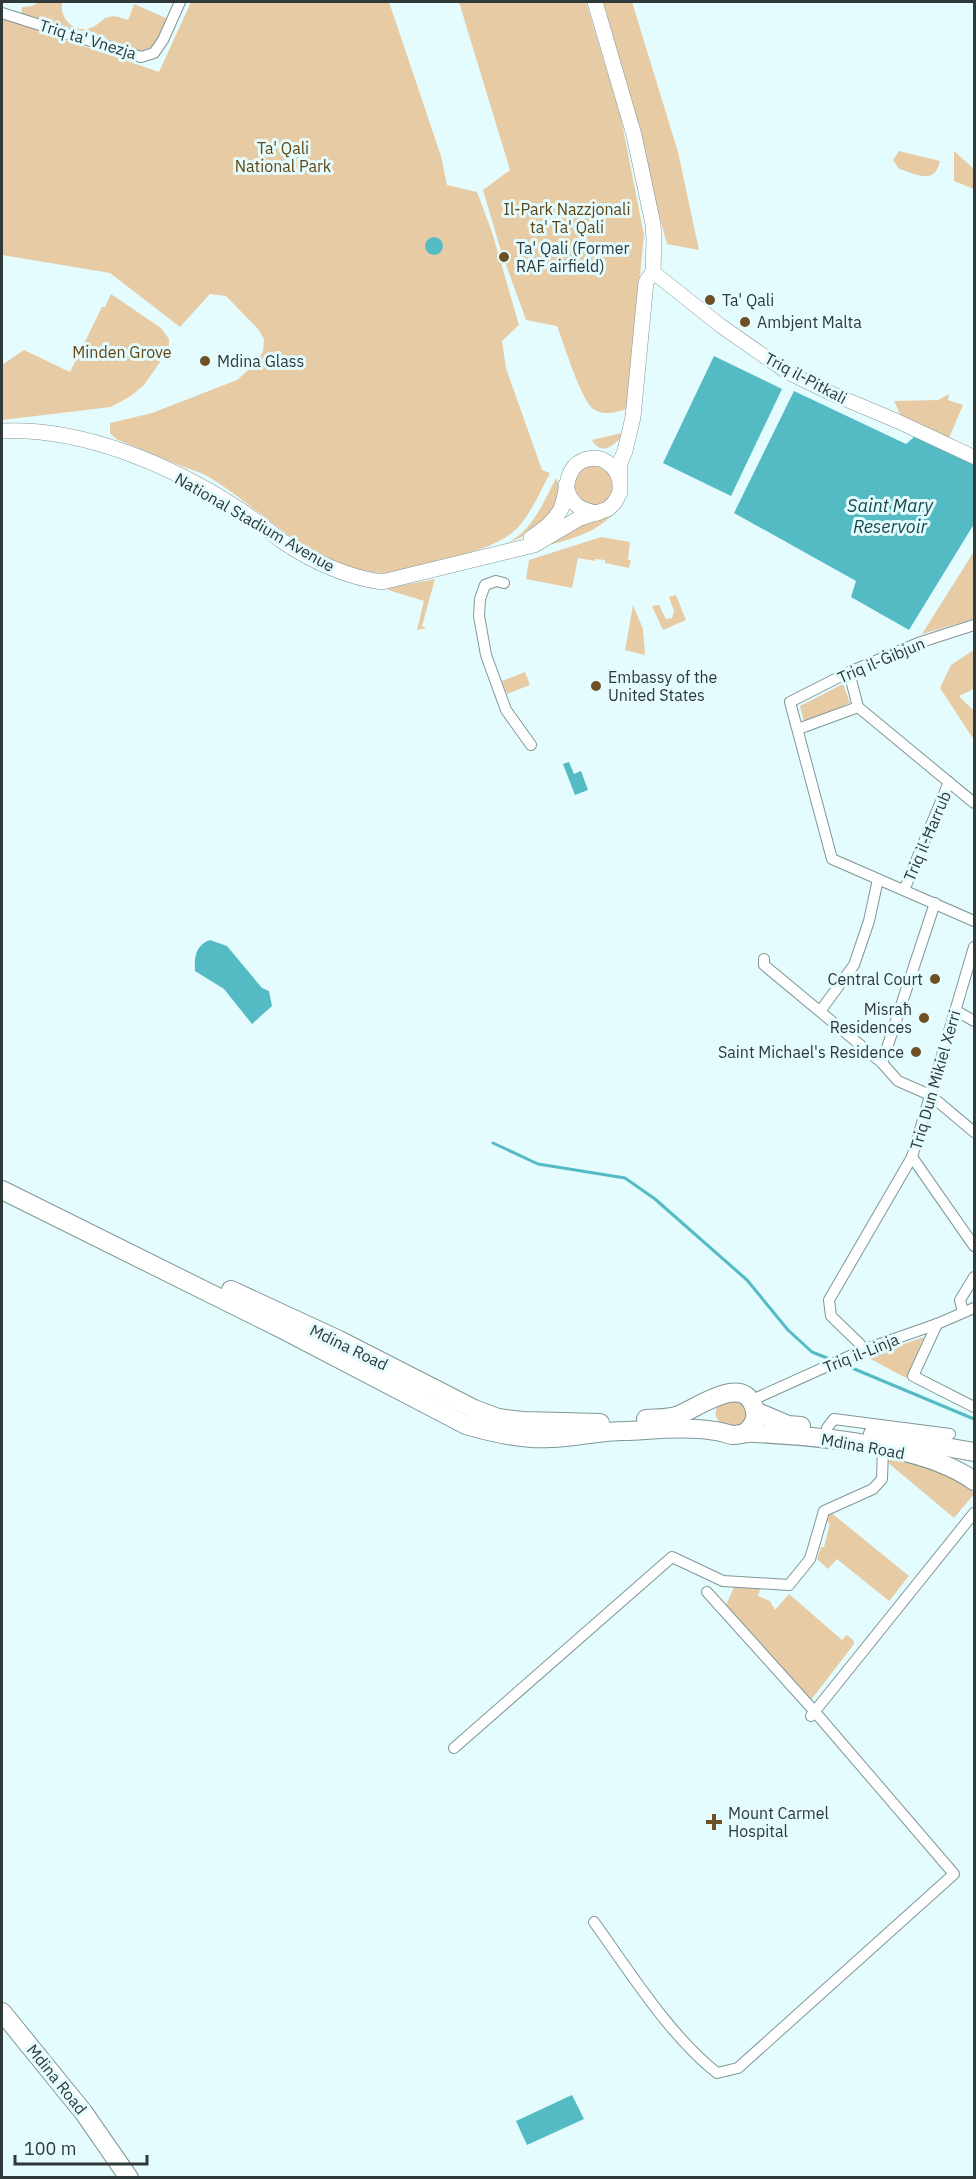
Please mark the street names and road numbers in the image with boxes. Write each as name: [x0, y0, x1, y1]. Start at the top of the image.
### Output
street label: Triq ta' Vnezja: [37, 15, 139, 63]
street label: Triq il-Pitkali: [761, 348, 851, 408]
street label: National Stadium Avenue: [172, 468, 339, 576]
street label: Triq il-Ġibjun: [834, 633, 928, 687]
street label: Triq il-Ħarrub: [899, 788, 955, 884]
street label: Triq Dun Mikiel Xerri: [905, 1008, 965, 1152]
street label: Mdina Road: [307, 1319, 391, 1375]
street label: Triq il-Linja: [820, 1329, 902, 1377]
street label: Mdina Road: [820, 1429, 906, 1463]
street label: Mdina Road: [23, 2040, 91, 2118]

